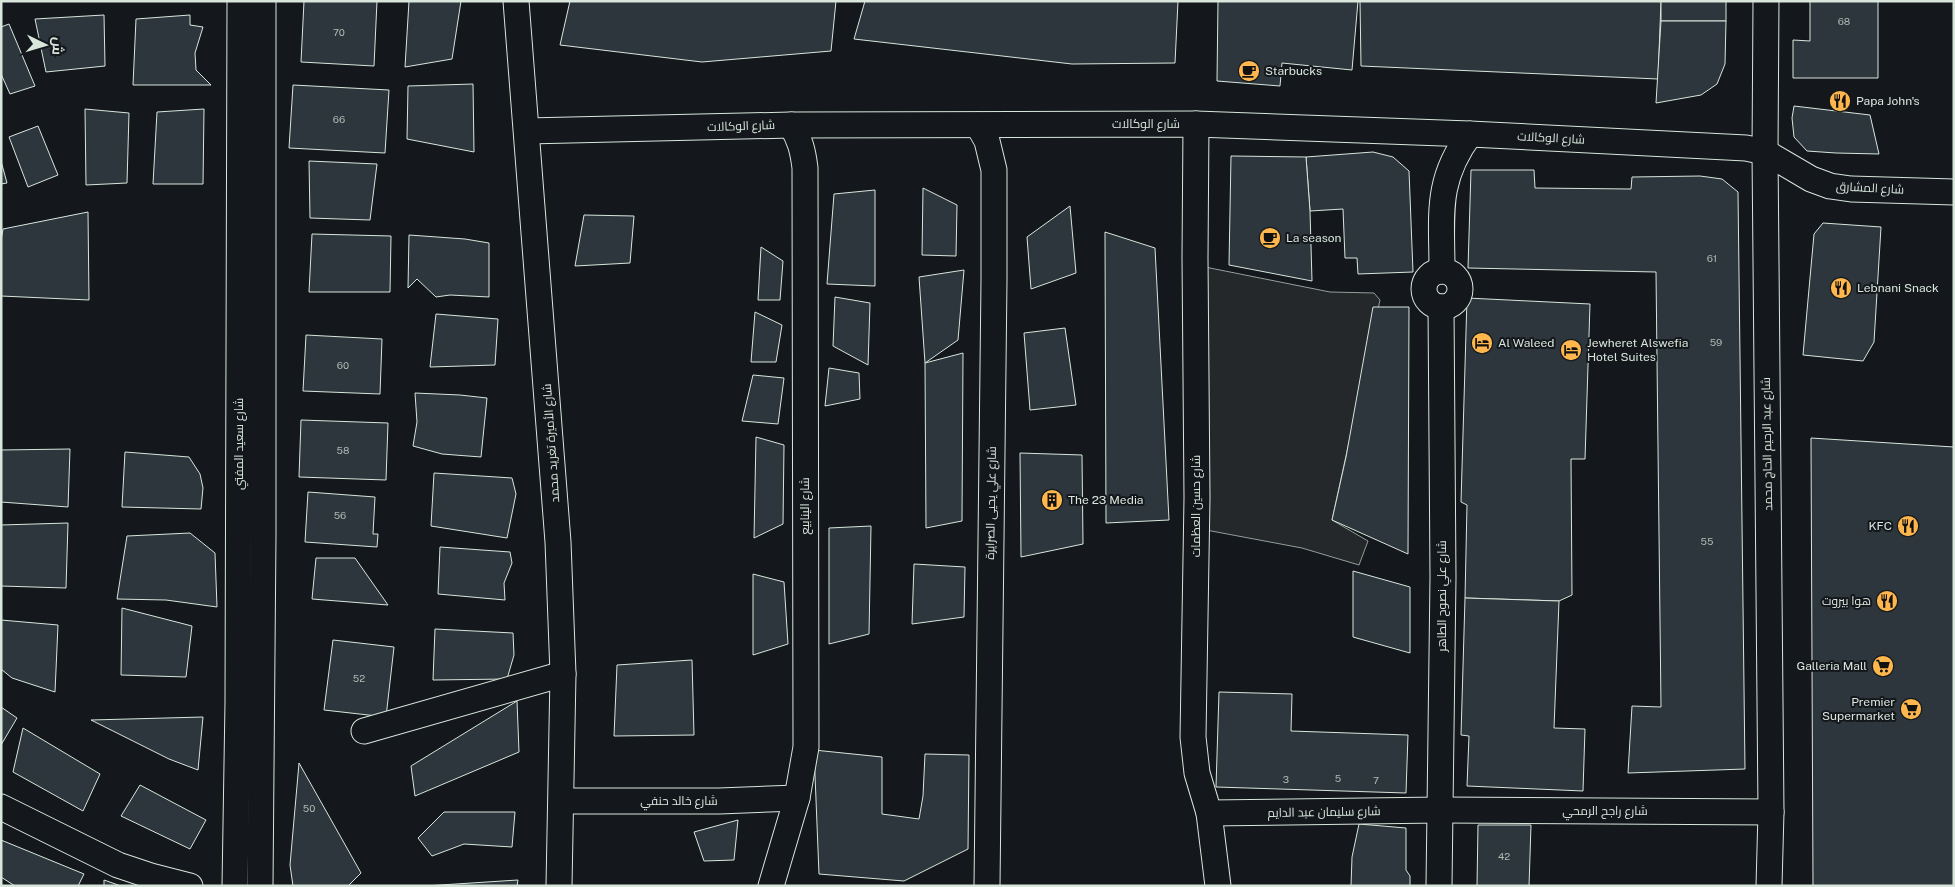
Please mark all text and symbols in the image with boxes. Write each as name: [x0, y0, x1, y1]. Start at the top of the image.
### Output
house number: 68: [1838, 15, 1850, 27]
north arrow: [20, 20, 70, 70]
house number: 70: [333, 26, 345, 38]
text: ش: [48, 36, 67, 56]
cafe icon: Starbucks: [1237, 59, 1261, 83]
place label: Starbucks: [1265, 64, 1322, 78]
restaurant icon: Papa John's: [1828, 89, 1852, 113]
place label: Papa John's: [1856, 94, 1920, 108]
house number: 66: [333, 113, 345, 125]
street label: شارع الوكالات: [1112, 117, 1180, 132]
street label: شارع الوكالات: [707, 118, 775, 135]
street label: شارع الوكالات: [1517, 129, 1585, 148]
street label: شارع المشارق: [1836, 179, 1904, 198]
cafe icon: La season: [1258, 226, 1282, 250]
place label: La season: [1286, 231, 1342, 245]
house number: 61: [1707, 252, 1717, 264]
restaurant icon: Lebnani Snack: [1829, 276, 1853, 300]
place label: Lebnani Snack: [1857, 281, 1939, 295]
hotel icon: Al Waleed: [1470, 331, 1494, 355]
place label: Al Waleed: [1498, 336, 1554, 350]
place label: Jewheret Alswefia Hotel Suites: [1587, 336, 1688, 364]
house number: 59: [1710, 336, 1722, 348]
hotel icon: Jewheret Alswefia Hotel Suites: [1559, 338, 1583, 362]
house number: 60: [337, 359, 349, 371]
street label: شارع عبد الرحيم الحاج محمد: [1759, 377, 1776, 511]
street label: شارع الأميرة تغريد محمد: [540, 383, 563, 503]
street label: شارع سعيد المفتي: [232, 398, 249, 490]
house number: 58: [337, 444, 349, 456]
street label: شارع علي يحيى الصرايرة: [983, 446, 1002, 560]
street label: شارع حسين العظمات: [1189, 455, 1204, 557]
street label: شارع الينابيع: [798, 477, 813, 535]
building icon: The 23 Media: [1040, 488, 1064, 512]
place label: The 23 Media: [1068, 493, 1144, 507]
house number: 56: [334, 509, 346, 521]
restaurant icon: KFC: [1896, 514, 1920, 538]
place label: KFC: [1868, 519, 1892, 533]
house number: 55: [1701, 535, 1713, 547]
street label: شارع علي نصوح الطاهر: [1435, 540, 1452, 653]
restaurant icon: هوا بيروت: [1875, 589, 1899, 613]
place label: هوا بيروت: [1822, 594, 1871, 608]
supermarket icon: Galleria Mall: [1871, 654, 1895, 678]
place label: Galleria Mall: [1796, 659, 1867, 673]
house number: 52: [353, 672, 365, 684]
place label: Premier Supermarket: [1822, 695, 1895, 723]
supermarket icon: Premier Supermarket: [1899, 697, 1923, 721]
house number: 5: [1335, 772, 1341, 784]
house number: 3: [1283, 773, 1289, 785]
house number: 7: [1373, 774, 1379, 786]
street label: شارع خالد حنفي: [640, 794, 718, 811]
house number: 50: [303, 802, 315, 814]
street label: شارع سليمان عبد الدايم: [1267, 804, 1381, 821]
street label: شارع راجح الرمحي: [1562, 804, 1648, 821]
house number: 42: [1498, 850, 1510, 862]

